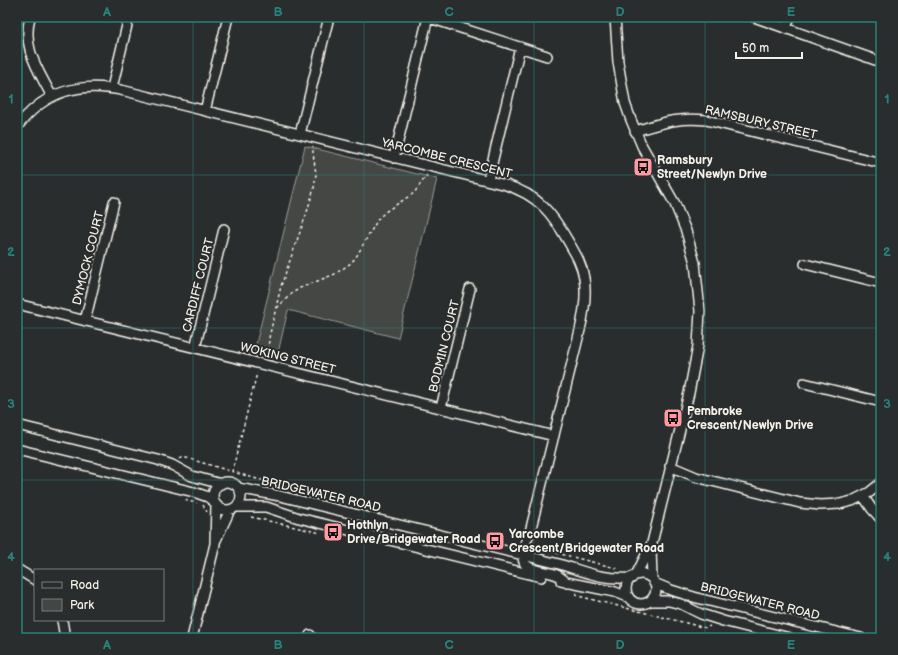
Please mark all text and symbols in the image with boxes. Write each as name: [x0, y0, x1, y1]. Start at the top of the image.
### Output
text: A: [102, 4, 111, 20]
text: B: [273, 4, 283, 20]
text: C: [444, 4, 454, 20]
text: D: [615, 4, 625, 20]
text: E: [787, 4, 796, 20]
scale bar: [736, 34, 802, 60]
text: 50 m: [742, 41, 769, 56]
text: 1: [8, 91, 14, 107]
text: 1: [884, 91, 890, 107]
street label: RAMSBURY STREET: [703, 102, 819, 143]
street label: YARCOMBE CRESCENT: [379, 135, 515, 182]
place label: Ramsbury Street/Newlyn Drive: [657, 153, 767, 182]
bus stop icon: Ramsbury Street/Newlyn Drive: [632, 156, 654, 178]
street label: DYMOCK COURT: [70, 209, 108, 307]
street label: CARDIFF COURT: [180, 236, 218, 334]
text: 2: [7, 244, 15, 260]
text: 2: [883, 244, 891, 260]
street label: BODMIN COURT: [426, 298, 463, 394]
street label: WOKING STREET: [239, 339, 338, 378]
text: 3: [7, 396, 15, 412]
text: 3: [883, 396, 891, 412]
place label: Pembroke Crescent/Newlyn Drive: [687, 404, 813, 433]
bus stop icon: Pembroke Crescent/Newlyn Drive: [662, 407, 684, 429]
street label: BRIDGEWATER ROAD: [260, 473, 382, 516]
place label: Hothlyn Drive/Bridgewater Road: [347, 518, 480, 547]
bus stop icon: Hothlyn Drive/Bridgewater Road: [322, 521, 344, 543]
place label: Yarcombe Crescent/Bridgewater Road: [509, 527, 664, 556]
bus stop icon: Yarcombe Crescent/Bridgewater Road: [484, 530, 506, 552]
text: 4: [7, 549, 15, 565]
text: 4: [883, 549, 891, 565]
legend: [34, 569, 164, 621]
text: Road: [70, 578, 99, 593]
street label: BRIDGEWATER ROAD: [699, 579, 821, 624]
text: Park: [70, 598, 94, 613]
text: A: [102, 637, 111, 653]
text: B: [273, 637, 283, 653]
text: C: [444, 637, 454, 653]
text: D: [615, 637, 625, 653]
text: E: [787, 637, 796, 653]

